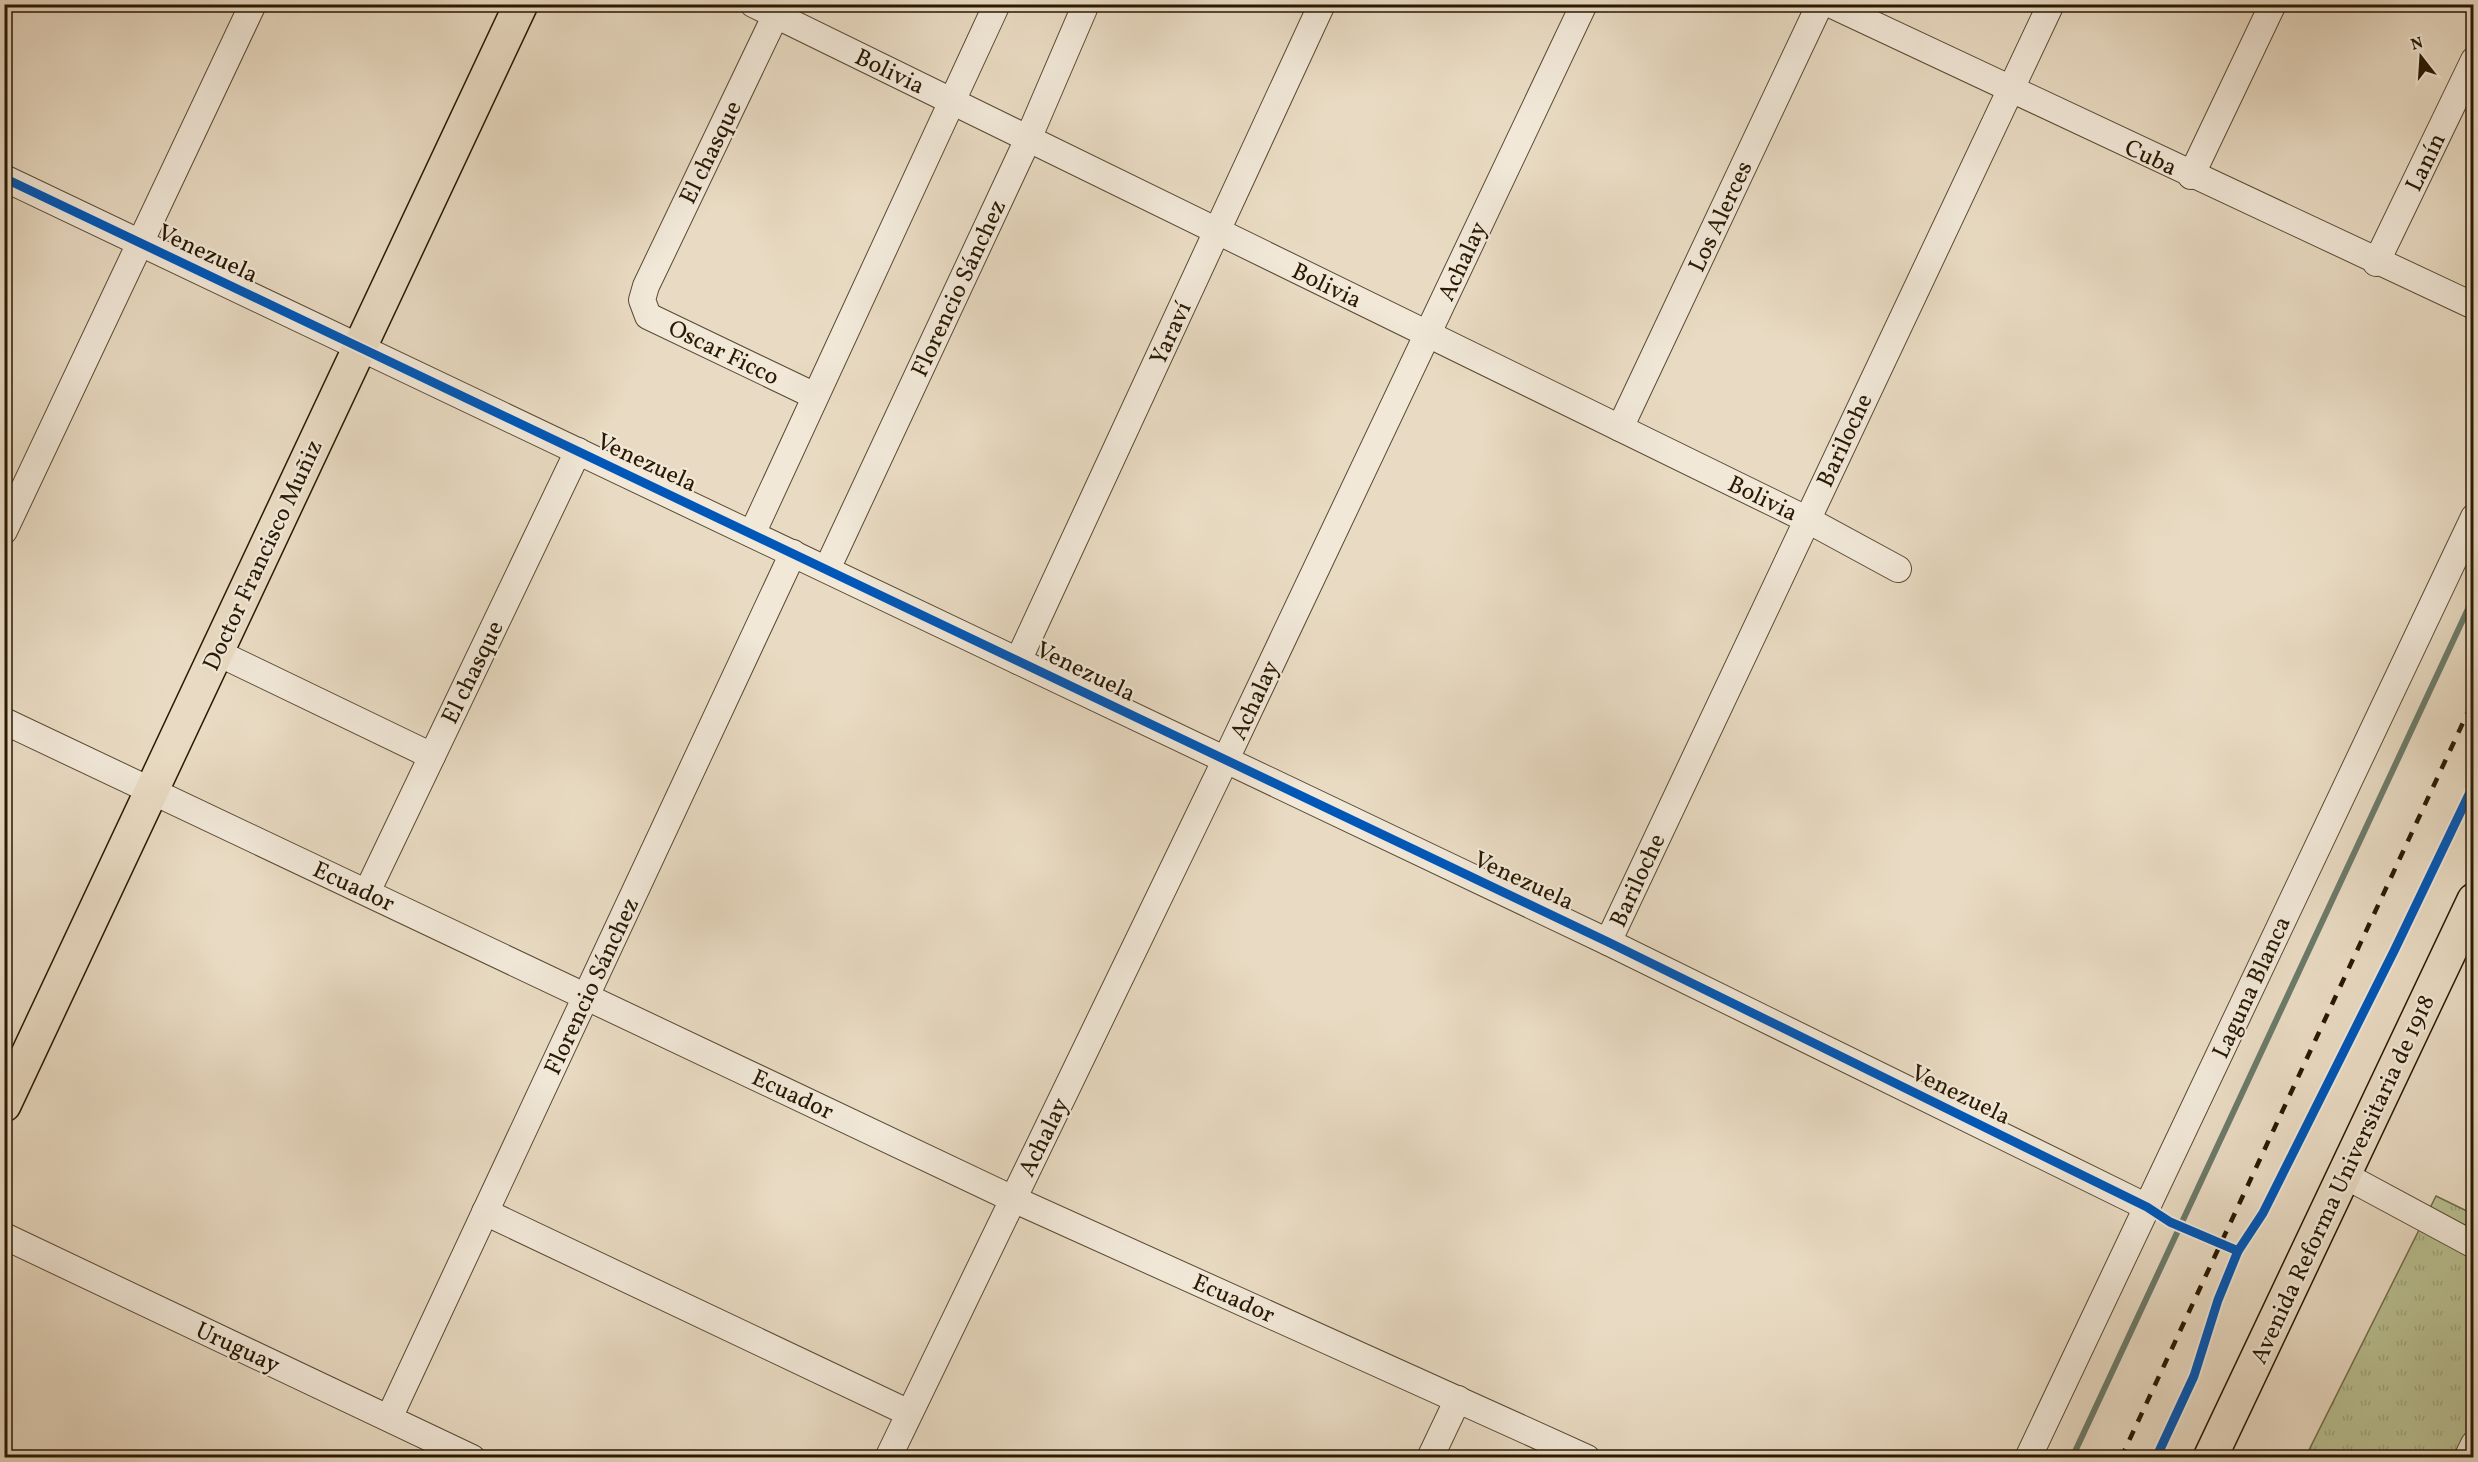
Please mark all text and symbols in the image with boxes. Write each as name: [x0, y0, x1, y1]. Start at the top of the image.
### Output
north arrow: [2391, 27, 2451, 87]
text: N: [2408, 32, 2426, 57]
street label: Bolivia: [849, 41, 930, 104]
street label: El chasque: [672, 96, 751, 210]
street label: Lanín: [2398, 128, 2456, 198]
street label: Cuba: [2118, 132, 2182, 186]
street label: Los Alerces: [1681, 156, 1762, 278]
street label: Florencio Sánchez: [904, 195, 1016, 383]
street label: Achalay: [1431, 216, 1497, 307]
street label: Venezuela: [151, 217, 263, 293]
street label: Bolivia: [1286, 255, 1367, 318]
street label: Yaraví: [1142, 296, 1201, 371]
street label: Oscar Ficco: [662, 312, 784, 395]
street label: Bariloche: [1809, 388, 1882, 493]
street label: Venezuela: [590, 426, 702, 502]
street label: Doctor Francisco Muñiz: [195, 435, 332, 677]
street label: Bolivia: [1722, 468, 1803, 531]
street label: El chasque: [434, 616, 513, 730]
street label: Venezuela: [1029, 634, 1141, 712]
street label: Achalay: [1223, 655, 1289, 746]
street label: Bariloche: [1602, 828, 1675, 933]
street label: Venezuela: [1467, 844, 1579, 920]
street label: Ecuador: [307, 854, 400, 922]
street label: Florencio Sánchez: [537, 893, 649, 1081]
street label: Laguna Blanca: [2205, 911, 2301, 1065]
street label: Avenida Reforma Universitaria de 1918: [2243, 990, 2445, 1370]
street label: Venezuela: [1904, 1057, 2016, 1135]
street label: Ecuador: [746, 1062, 839, 1130]
street label: Achalay: [1011, 1093, 1079, 1183]
street label: Ecuador: [1187, 1267, 1280, 1333]
street label: Uruguay: [189, 1314, 285, 1383]

